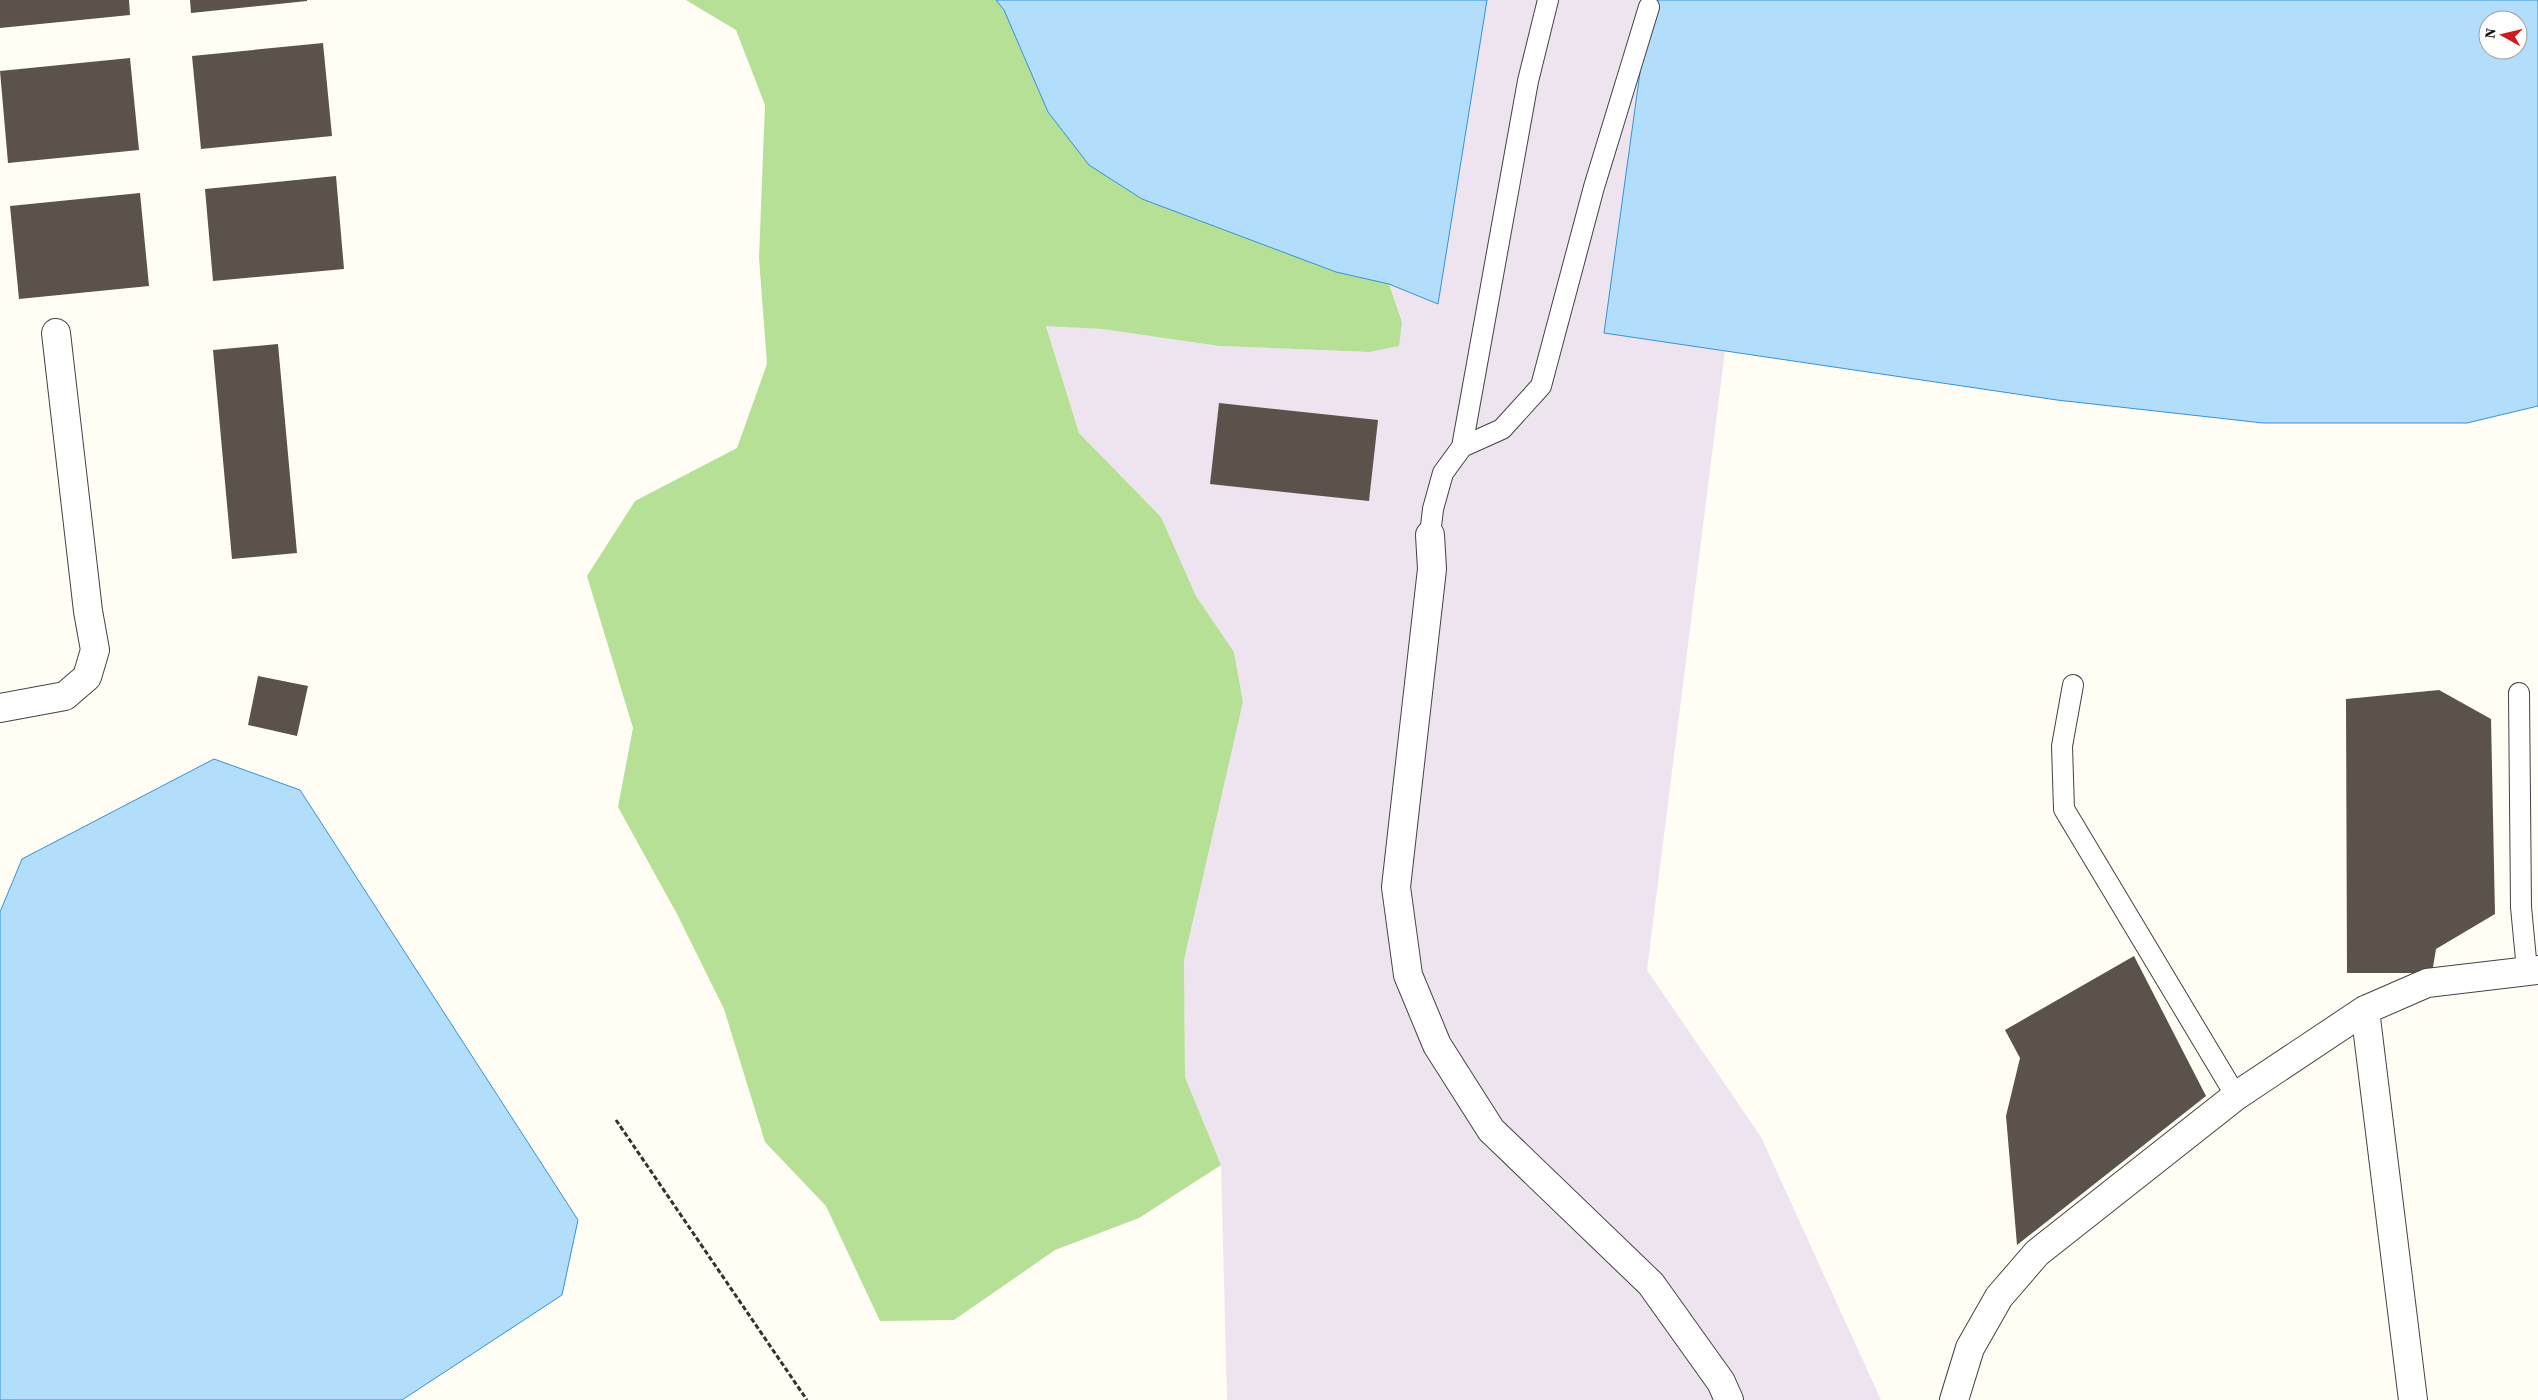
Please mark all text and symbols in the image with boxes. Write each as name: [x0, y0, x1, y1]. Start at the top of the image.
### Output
north arrow: [2478, 10, 2528, 60]
text: N: [2480, 27, 2501, 40]

